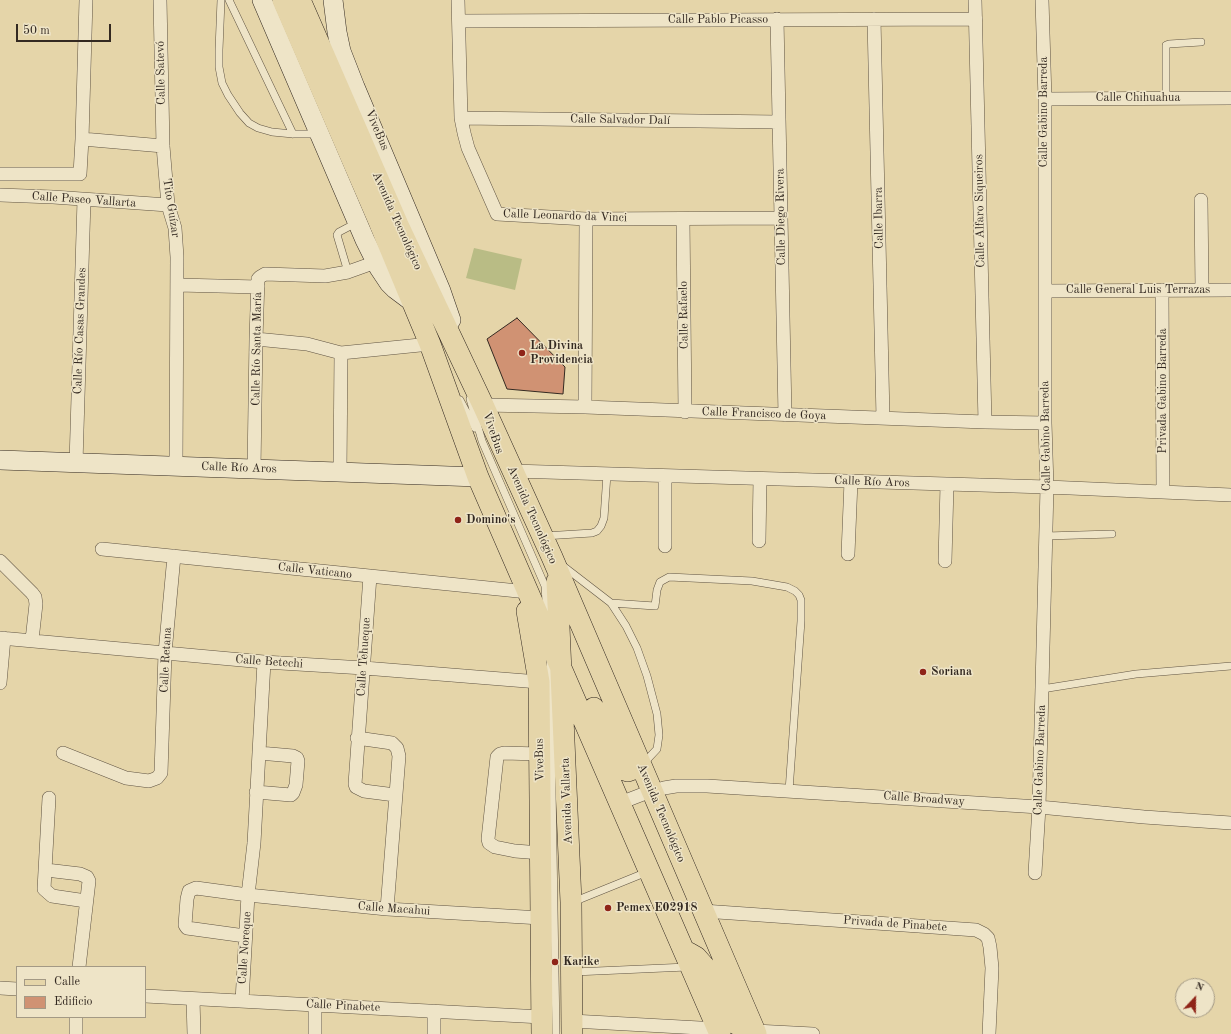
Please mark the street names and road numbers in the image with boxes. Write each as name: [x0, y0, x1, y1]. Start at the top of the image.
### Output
street label: Calle Pablo Picasso: [668, 13, 768, 27]
street label: Calle Satevó: [153, 41, 169, 105]
street label: Calle Gabino Barreda: [1037, 57, 1051, 167]
street label: Calle Chihuahua: [1096, 91, 1180, 105]
street label: ViveBus: [362, 107, 392, 153]
street label: Calle Salvador Dalí: [570, 112, 670, 128]
street label: Calle Alfaro Siqueiros: [972, 154, 988, 268]
street label: Calle Diego Rivera: [773, 168, 789, 266]
street label: Avenida Tecnológico: [369, 170, 425, 272]
street label: Tito Guízar: [159, 177, 183, 239]
street label: Calle Ibarra: [871, 187, 887, 249]
street label: Calle Paseo Vallarta: [31, 189, 137, 211]
street label: Calle Leonardo da Vinci: [503, 207, 627, 225]
street label: Calle Río Casas Grandes: [71, 267, 89, 395]
street label: Calle Rafaelo: [676, 281, 692, 349]
street label: Calle General Luis Terrazas: [1066, 283, 1210, 297]
street label: Calle Río Santa María: [249, 292, 265, 406]
street label: Privada Gabino Barreda: [1156, 328, 1170, 454]
street label: Calle Gabino Barreda: [1038, 380, 1054, 492]
street label: Calle Francisco de Goya: [701, 405, 827, 423]
street label: ViveBus: [479, 410, 507, 456]
street label: Calle Río Aros: [201, 459, 277, 477]
street label: Avenida Tecnológico: [504, 464, 560, 566]
street label: Calle Río Aros: [834, 473, 910, 491]
street label: Calle Vaticano: [277, 560, 353, 582]
street label: Calle Tehueque: [354, 617, 374, 697]
street label: Calle Retana: [157, 627, 175, 693]
street label: Calle Betechi: [235, 652, 303, 672]
street label: Calle Gabino Barreda: [1031, 704, 1049, 816]
street label: ViveBus: [532, 738, 548, 782]
street label: Avenida Vallarta: [558, 757, 576, 845]
street label: Avenida Tecnológico: [634, 761, 688, 865]
street label: Calle Broadway: [883, 789, 965, 809]
street label: Calle Macahui: [357, 899, 431, 919]
street label: Calle Noreque: [235, 911, 255, 985]
street label: Privada de Pinabete: [843, 913, 947, 935]
street label: Calle Pinabete: [305, 997, 381, 1015]

